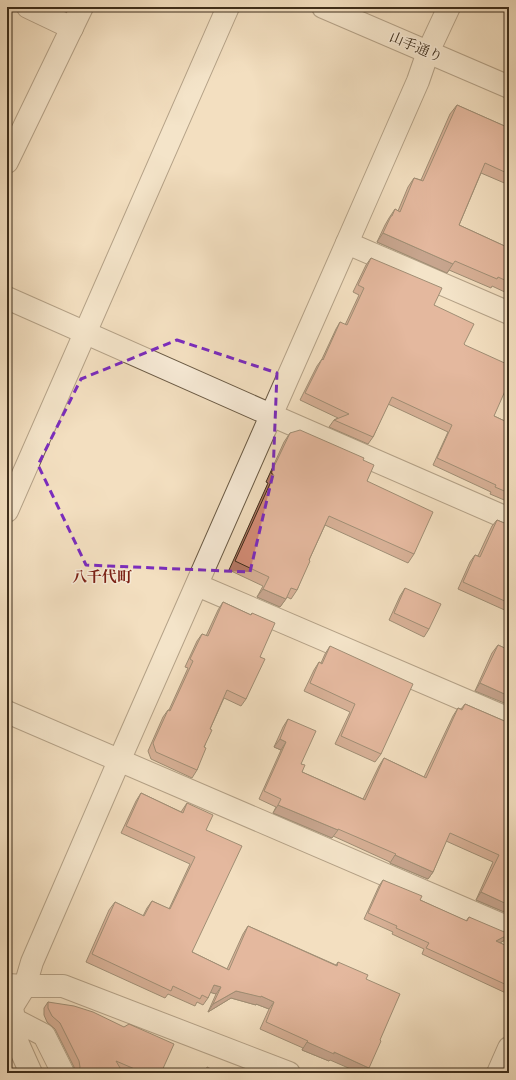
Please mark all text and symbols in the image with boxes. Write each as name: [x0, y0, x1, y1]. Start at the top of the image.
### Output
street label: 山手通り: [387, 27, 445, 67]
district label: 八千代町: [72, 567, 132, 587]

